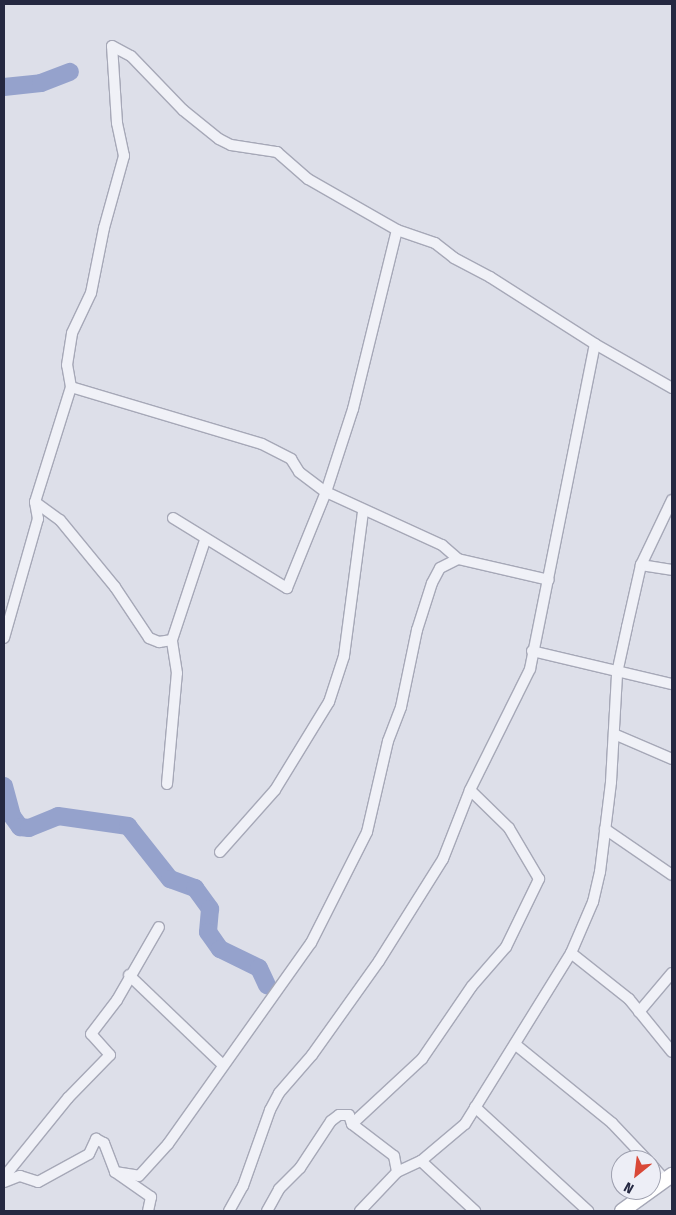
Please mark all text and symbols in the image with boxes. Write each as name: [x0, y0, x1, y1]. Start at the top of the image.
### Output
north arrow: [611, 1150, 661, 1200]
text: N: [621, 1178, 637, 1197]

